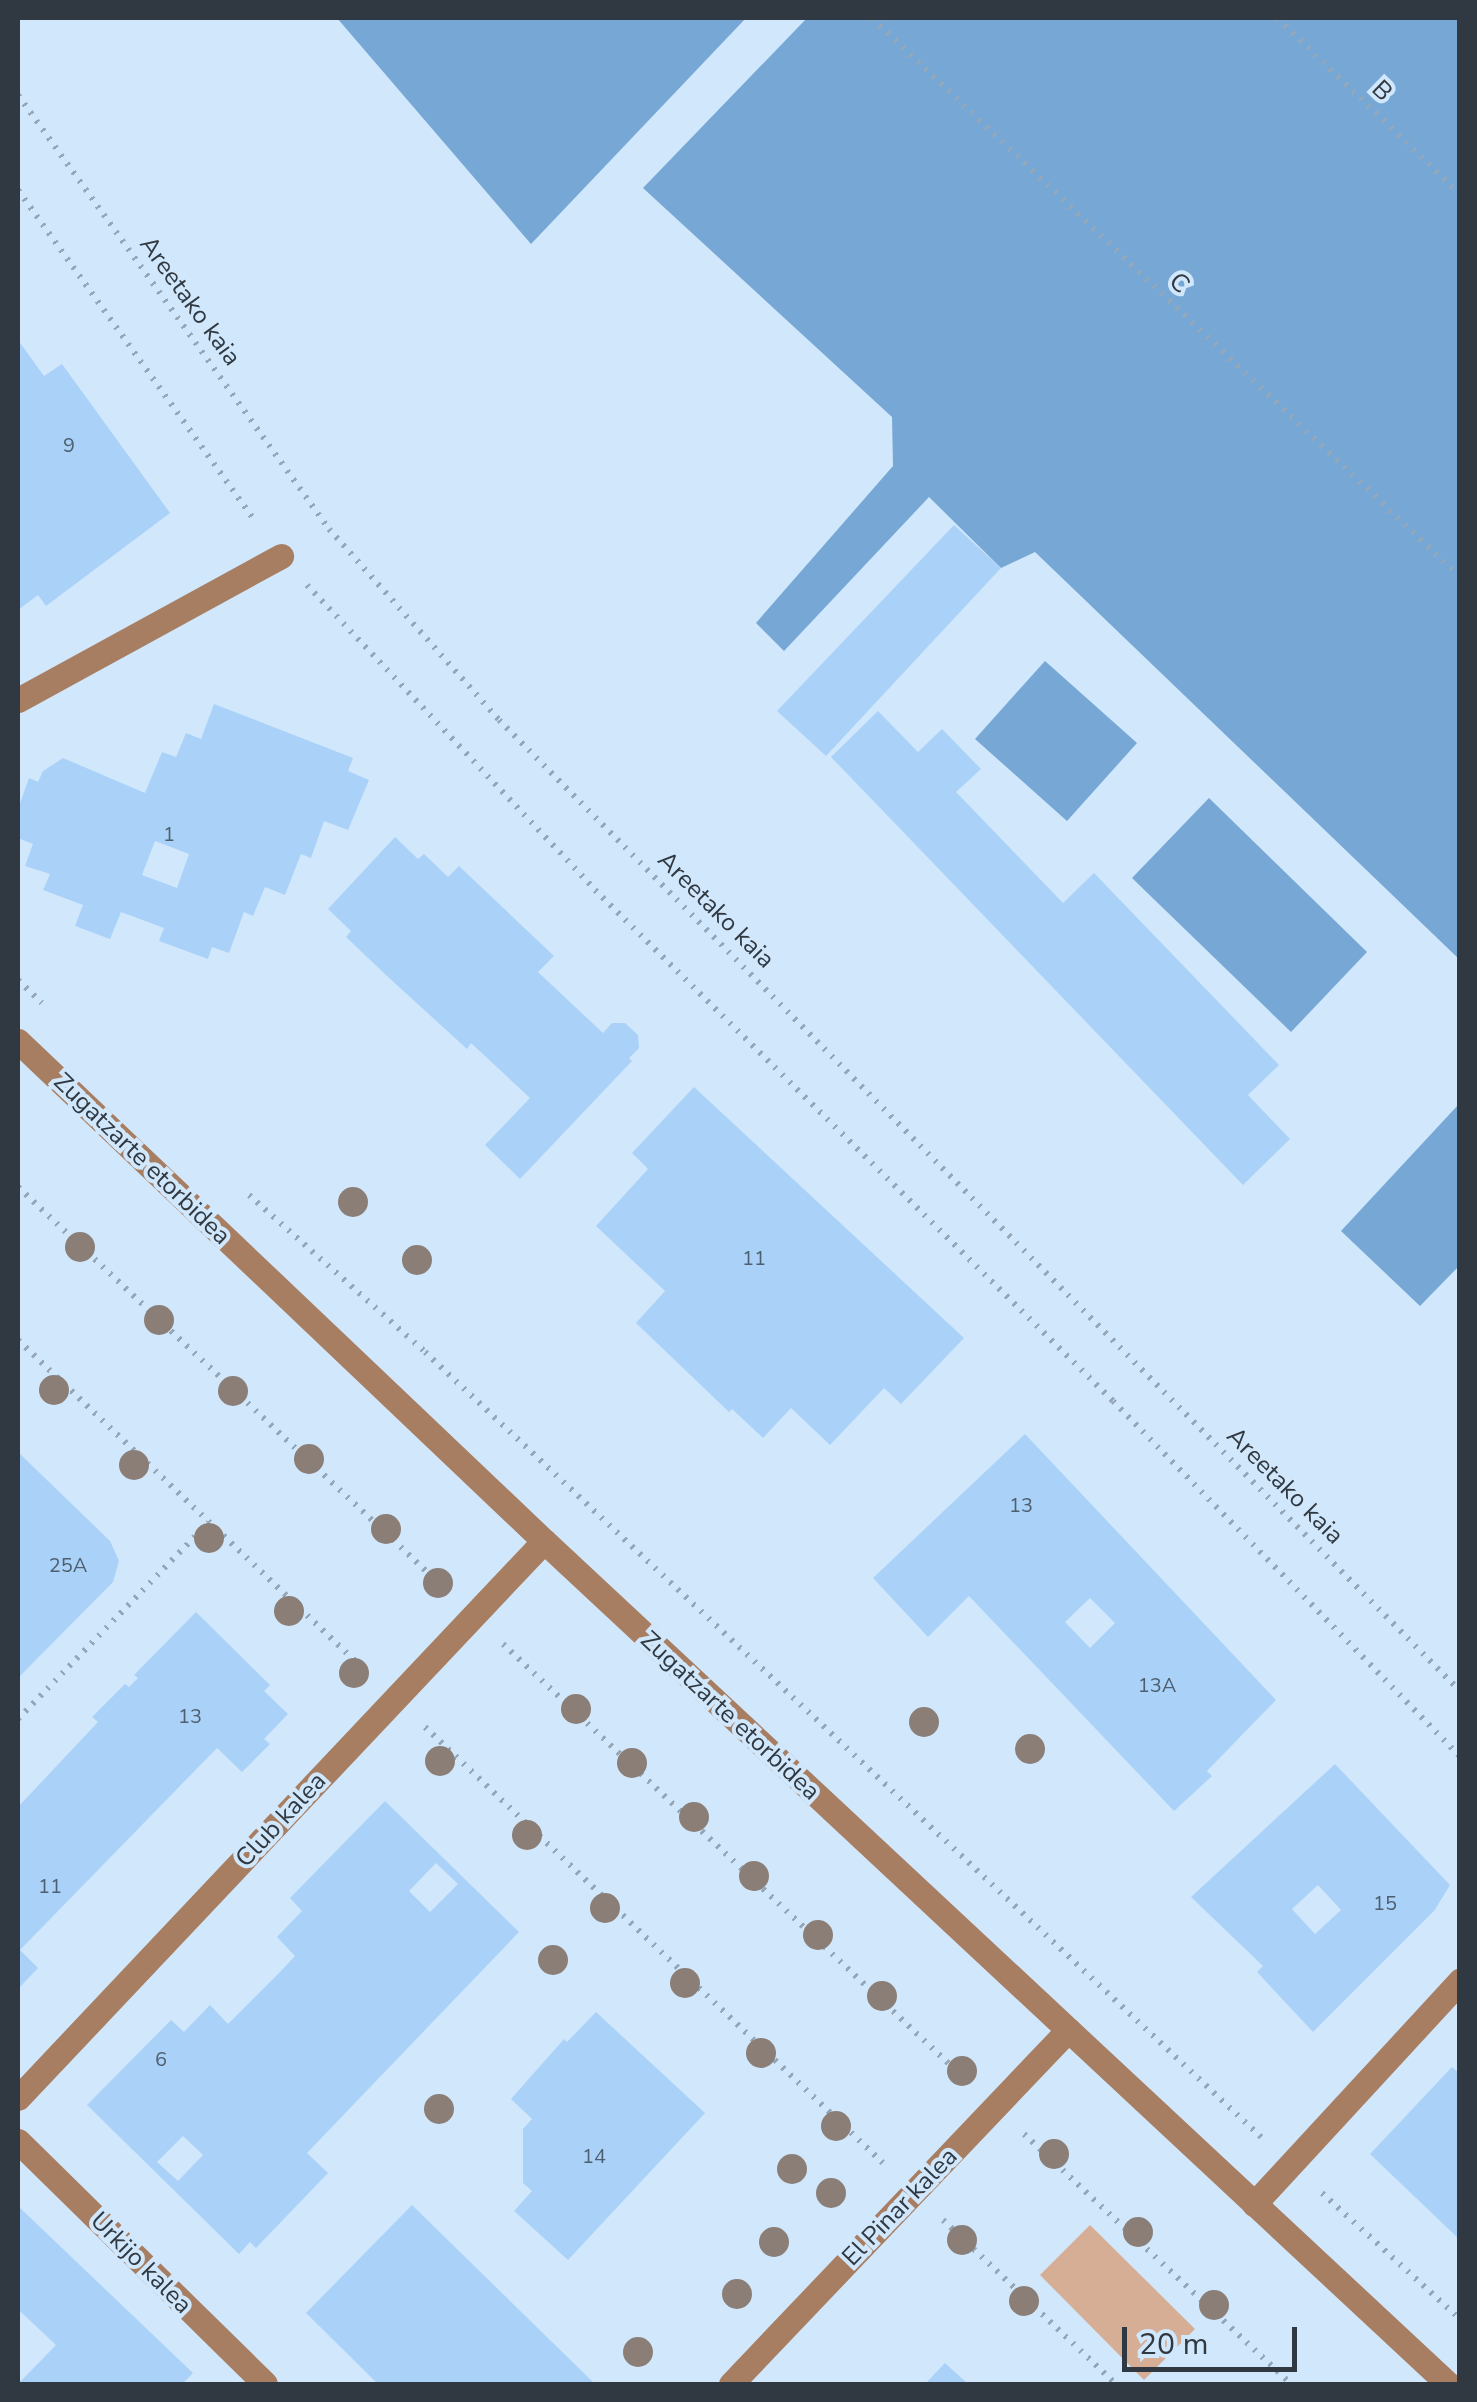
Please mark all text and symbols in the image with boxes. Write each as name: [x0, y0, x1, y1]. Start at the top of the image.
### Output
street label: B: [1366, 74, 1398, 108]
street label: Areetako kaia: [133, 230, 247, 372]
street label: C: [1163, 266, 1195, 300]
house number: 9: [63, 433, 75, 457]
house number: 1: [163, 822, 175, 846]
street label: Areetako kaia: [651, 845, 781, 975]
street label: Zugatzarte etorbidea: [47, 1067, 237, 1251]
house number: 11: [742, 1246, 766, 1270]
street label: Areetako kaia: [1220, 1421, 1350, 1551]
house number: 13: [1009, 1493, 1033, 1517]
house number: 25A: [49, 1553, 87, 1577]
street label: Zugatzarte etorbidea: [634, 1625, 826, 1807]
house number: 13A: [1138, 1673, 1176, 1697]
house number: 13: [178, 1704, 202, 1728]
street label: Club kalea: [230, 1766, 332, 1874]
house number: 11: [38, 1874, 62, 1898]
house number: 15: [1373, 1891, 1397, 1915]
house number: 6: [155, 2047, 167, 2071]
street label: El Pinar kalea: [836, 2142, 964, 2272]
house number: 14: [582, 2144, 606, 2168]
street label: Urkijo kalea: [84, 2206, 198, 2320]
scale bar: [1127, 2307, 1302, 2369]
text: 20 m: [1139, 2324, 1208, 2365]

